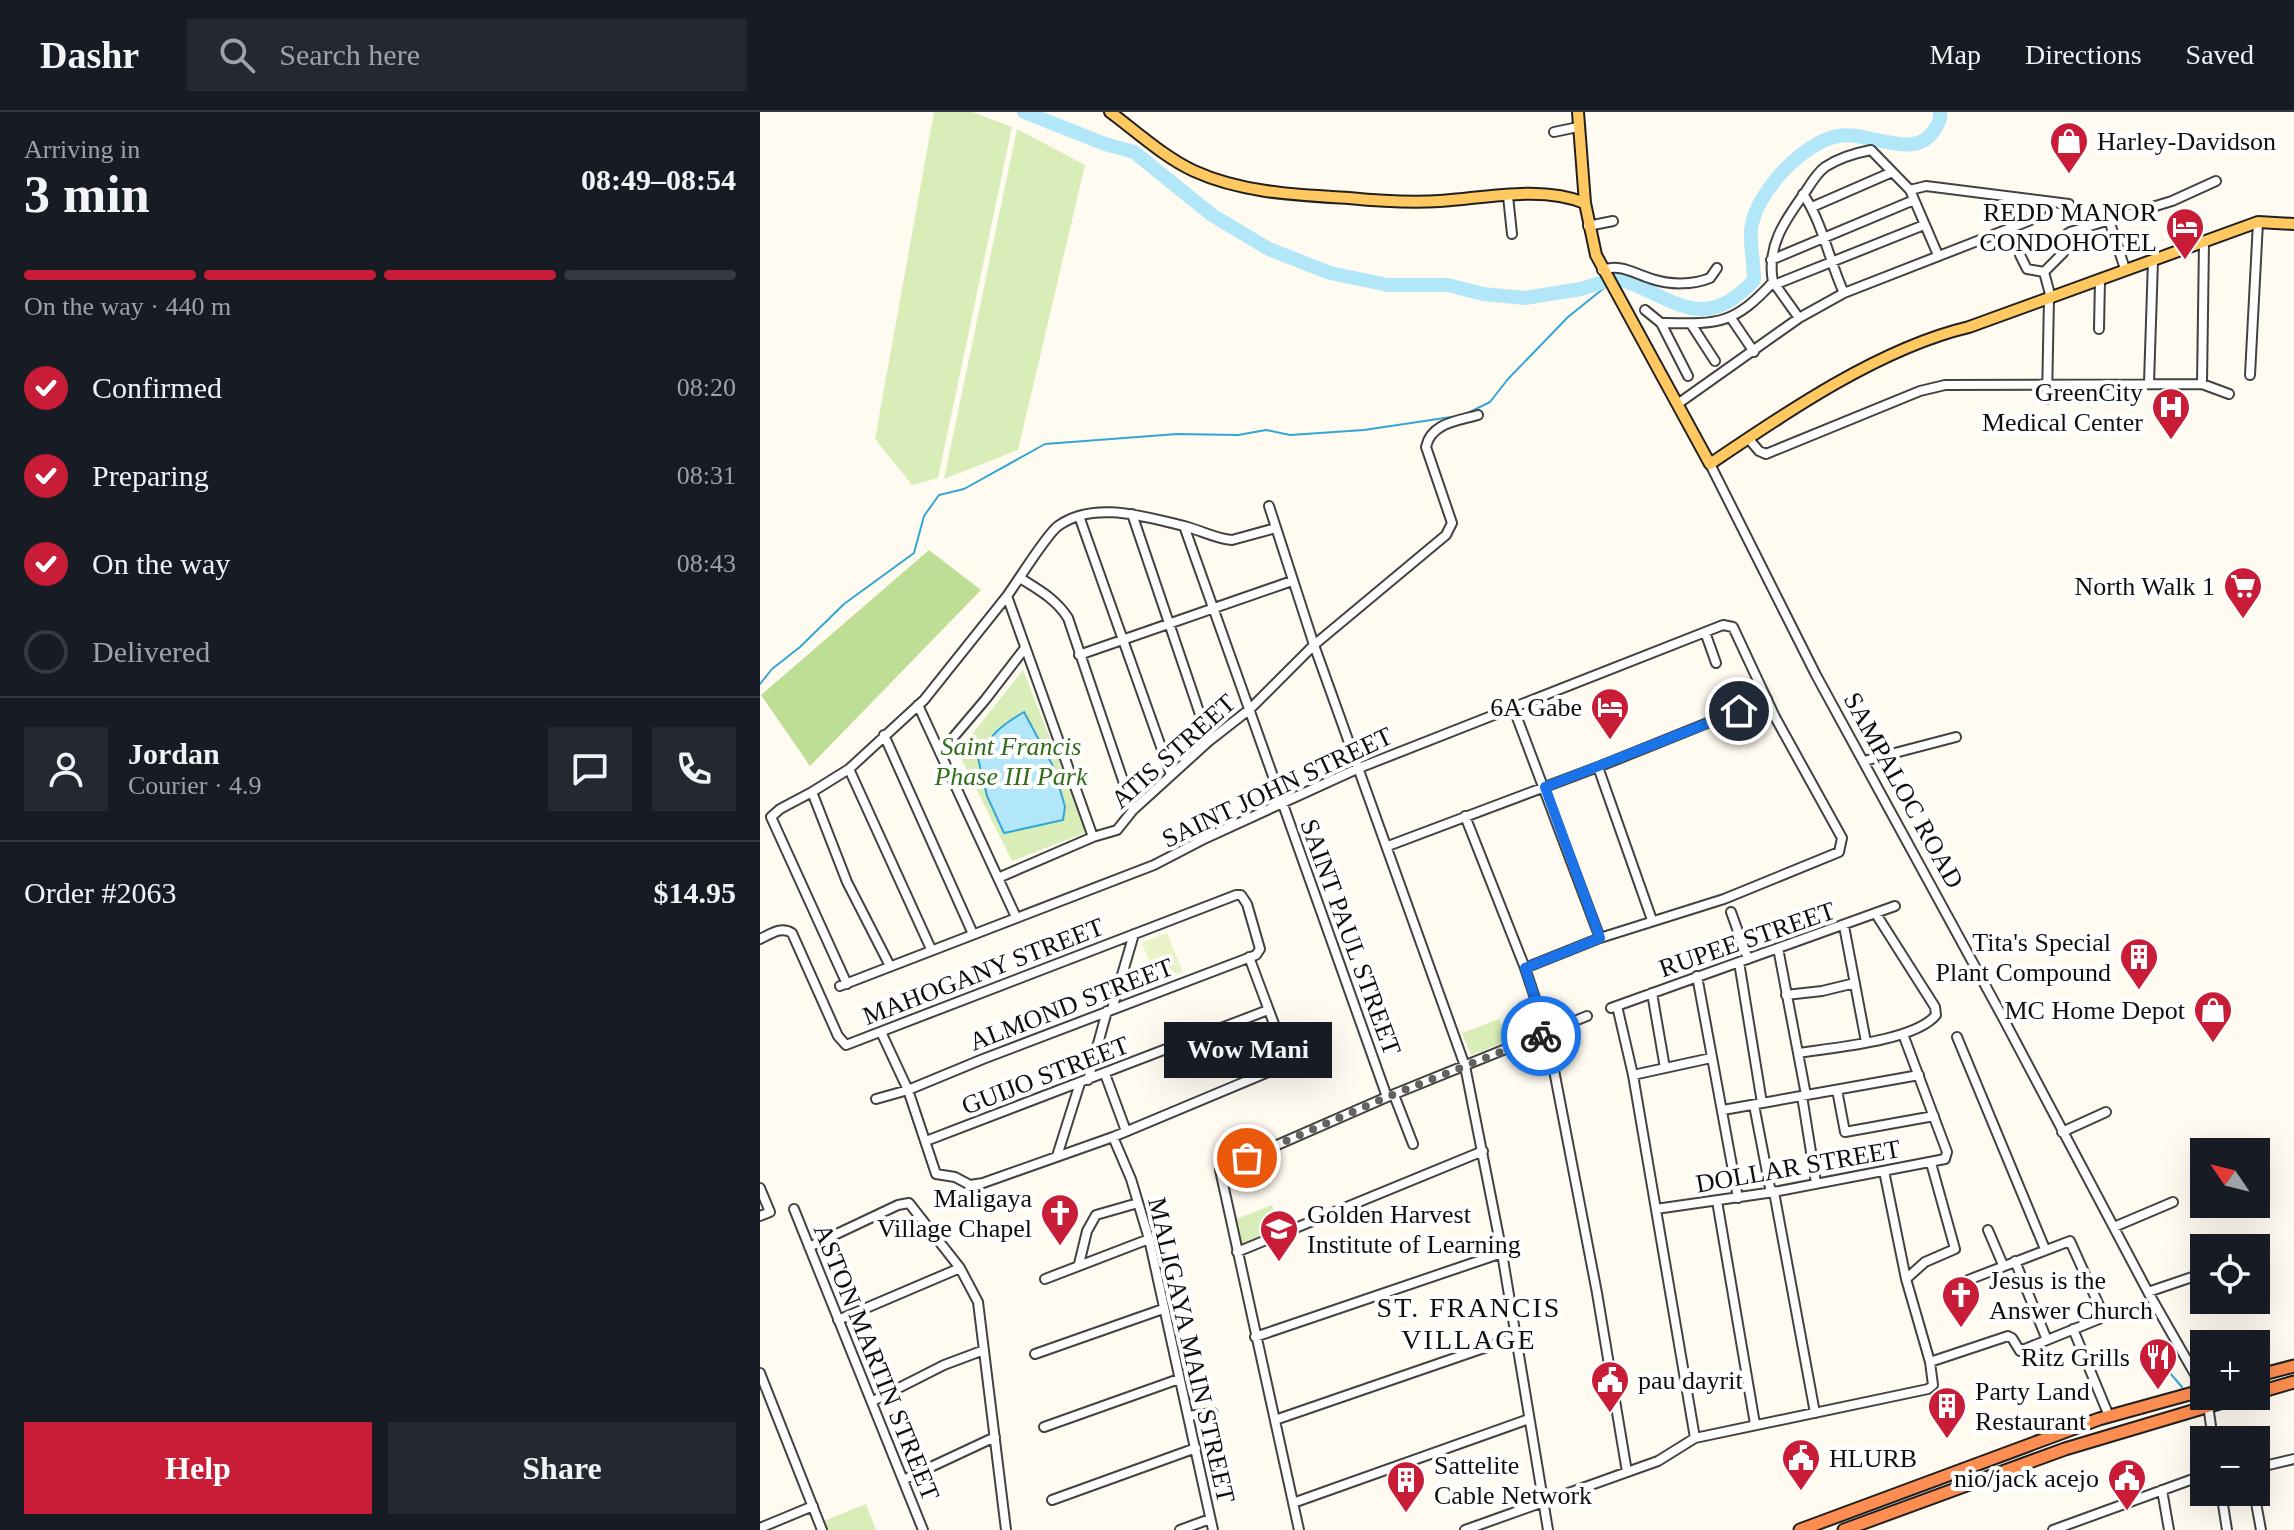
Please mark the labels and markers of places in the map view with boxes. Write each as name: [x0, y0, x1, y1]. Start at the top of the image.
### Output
shop icon: Harley-Davidson: [2048, 120, 2090, 175]
place label: Harley-Davidson: [2097, 127, 2276, 156]
place label: REDD MANOR CONDOHOTEL: [1979, 198, 2158, 257]
hotel icon: REDD MANOR CONDOHOTEL: [2164, 206, 2206, 261]
place label: GreenCity Medical Center: [1982, 378, 2143, 437]
hospital icon: GreenCity Medical Center: [2150, 386, 2192, 441]
supermarket icon: North Walk 1: [2222, 565, 2264, 620]
place label: North Walk 1: [2075, 572, 2215, 601]
pin: [1705, 677, 1773, 745]
hotel icon: 6A Gabe: [1589, 686, 1631, 741]
place label: 6A Gabe: [1490, 693, 1582, 722]
place label: Tita's Special Plant Compound: [1935, 928, 2111, 987]
building icon: Tita's Special Plant Compound: [2118, 936, 2160, 991]
shop icon: MC Home Depot: [2192, 989, 2234, 1044]
place label: MC Home Depot: [2004, 996, 2186, 1025]
callout: Wow Mani: [1163, 1022, 1331, 1078]
pin: [1213, 1124, 1281, 1192]
place label: Maligaya Village Chapel: [877, 1184, 1032, 1243]
church icon: Maligaya Village Chapel: [1039, 1192, 1081, 1247]
place label: Golden Harvest Institute of Learning: [1307, 1200, 1521, 1259]
school or university icon: Golden Harvest Institute of Learning: [1258, 1208, 1300, 1263]
place label: Jesus is the Answer Church: [1989, 1266, 2153, 1325]
church icon: Jesus is the Answer Church: [1940, 1274, 1982, 1329]
restaurant icon: Ritz Grills: [2137, 1336, 2179, 1391]
place label: Ritz Grills: [2021, 1343, 2130, 1372]
public building icon: pau dayrit: [1589, 1359, 1631, 1414]
place label: pau dayrit: [1638, 1366, 1743, 1395]
place label: Party Land Restaurant: [1975, 1377, 2090, 1436]
building icon: Party Land Restaurant: [1926, 1385, 1968, 1440]
public building icon: HLURB: [1780, 1437, 1822, 1492]
place label: HLURB: [1829, 1444, 1917, 1473]
place label: Sattelite Cable Network: [1434, 1451, 1592, 1510]
public building icon: nio/jack acejo: [2106, 1457, 2148, 1512]
building icon: Sattelite Cable Network: [1385, 1459, 1427, 1514]
place label: nio/jack acejo: [1954, 1464, 2099, 1493]

